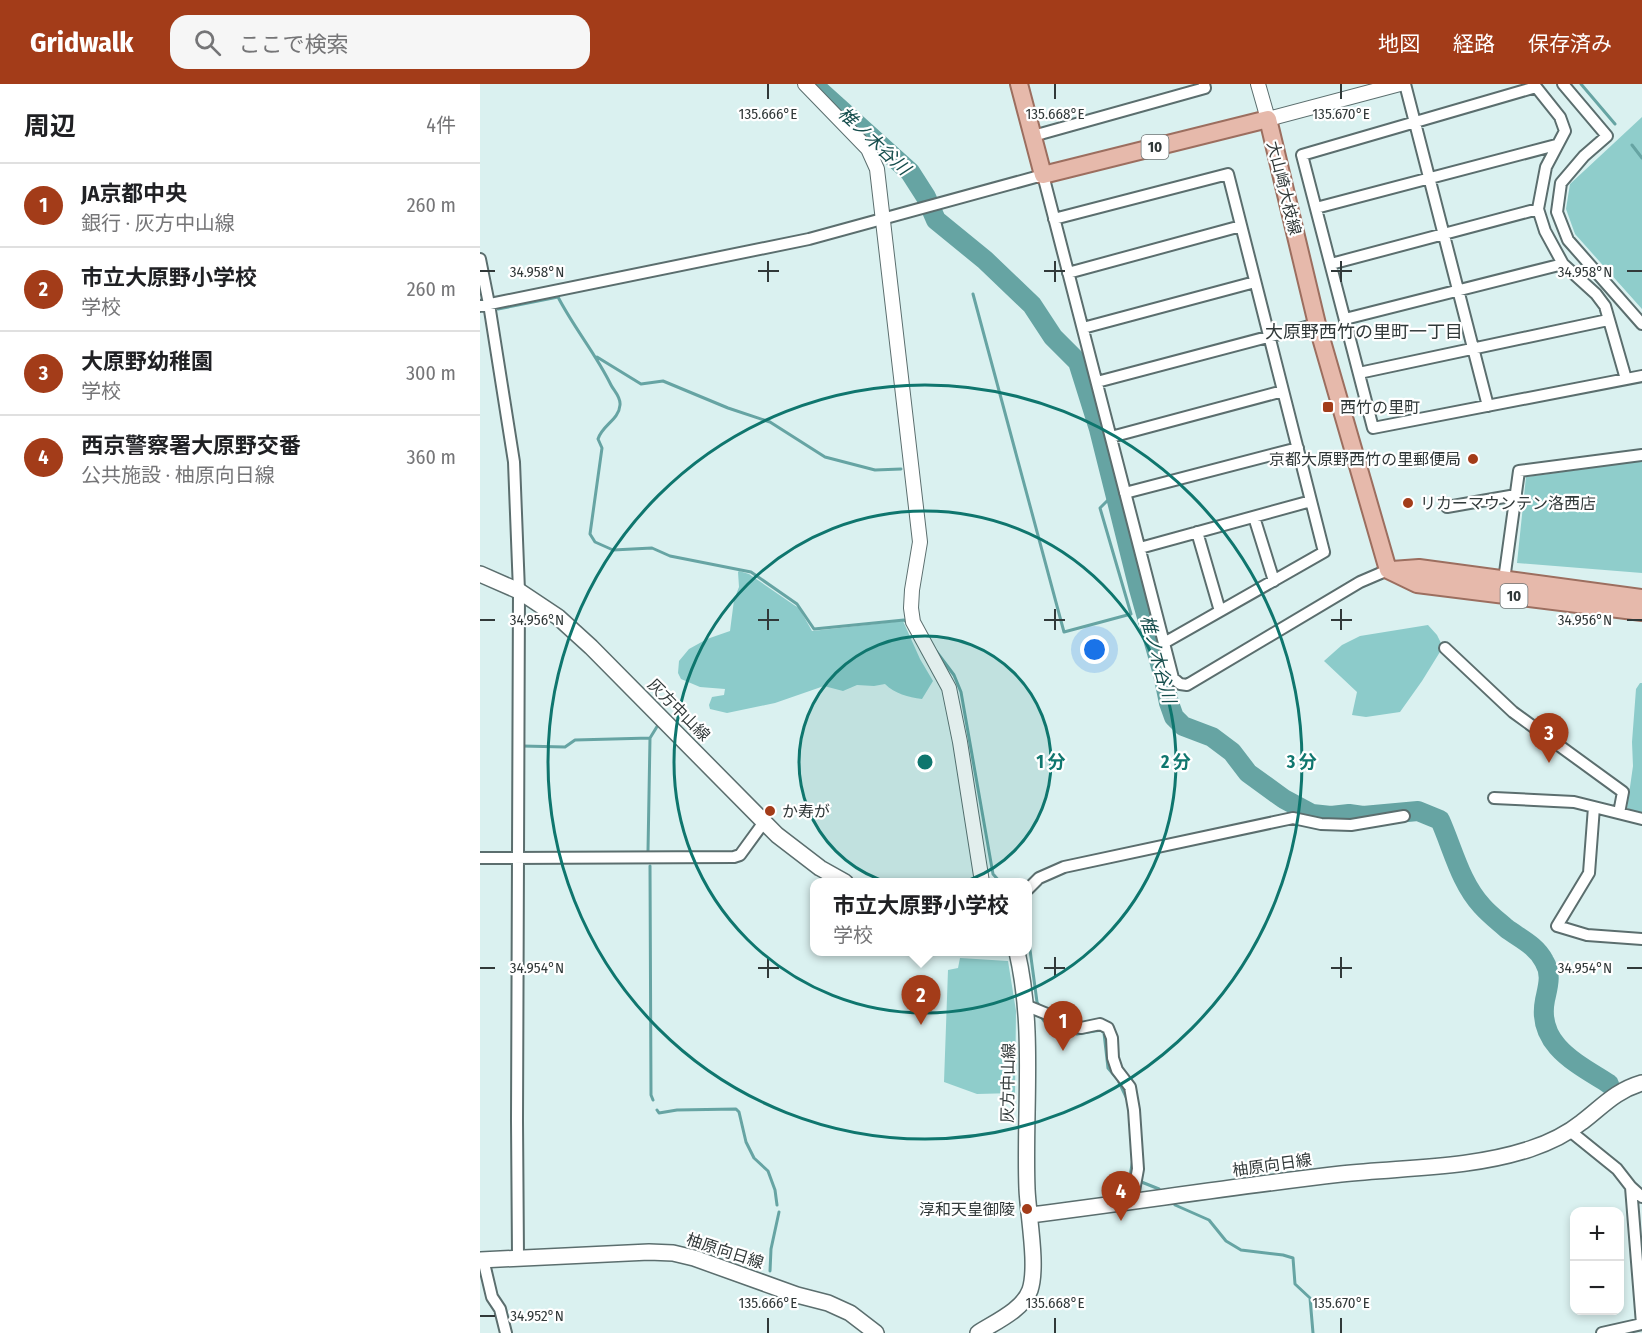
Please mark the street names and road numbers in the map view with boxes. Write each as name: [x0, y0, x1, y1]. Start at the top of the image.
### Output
road number: 10: [1142, 135, 1168, 159]
street label: 大山崎大枝線: [1263, 139, 1305, 237]
road number: 10: [1500, 584, 1528, 608]
street label: 灰方中山線: [644, 675, 714, 745]
street label: 灰方中山線: [998, 1043, 1018, 1123]
street label: 柚原向日線: [1231, 1150, 1313, 1180]
street label: 柚原向日線: [684, 1230, 766, 1272]

